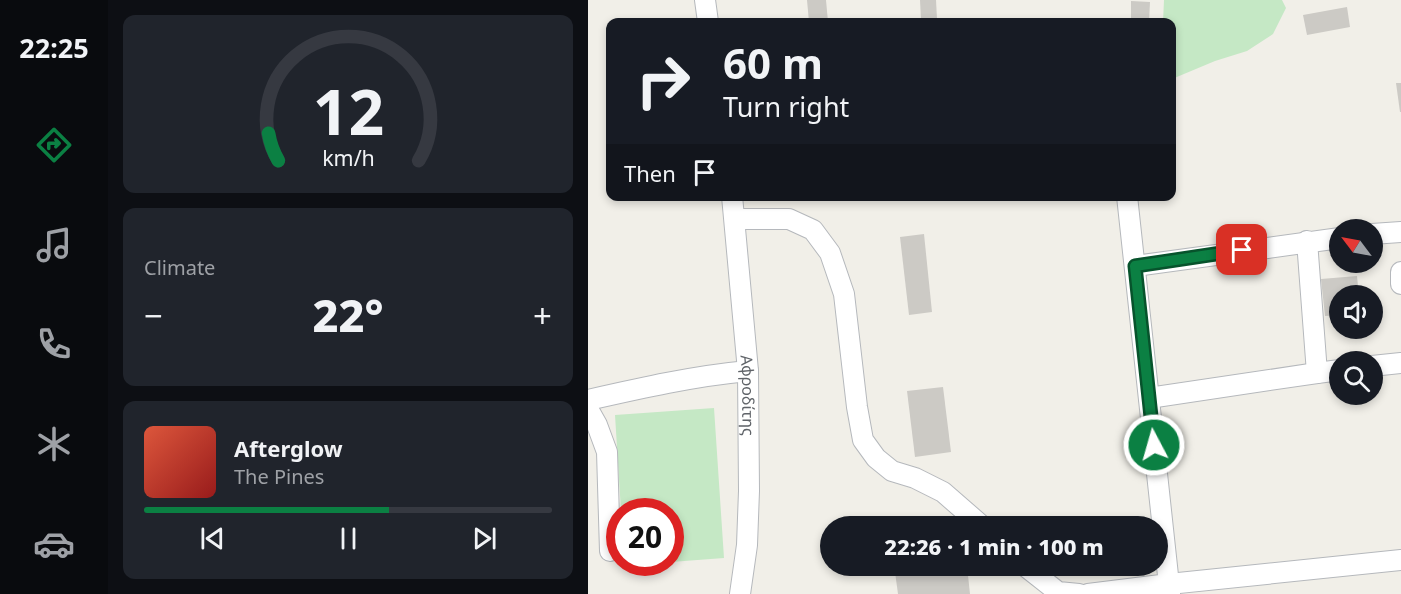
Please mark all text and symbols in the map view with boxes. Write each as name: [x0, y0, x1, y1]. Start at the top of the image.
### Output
text: 22:25: [19, 29, 89, 66]
text: 60 m: [723, 34, 823, 91]
icon: right: [624, 42, 702, 120]
text: 12: [312, 68, 384, 153]
text: Turn right: [723, 88, 849, 125]
icon: directions: [33, 124, 75, 166]
text: km/h: [322, 143, 374, 172]
icon: arrive: [688, 156, 721, 189]
text: Then: [624, 158, 676, 188]
north arrow: [1329, 219, 1383, 273]
map controls: [1329, 219, 1383, 405]
icon: music: [33, 224, 75, 266]
pin: [1216, 224, 1267, 275]
icon: arrive: [1225, 233, 1258, 266]
text: Climate: [144, 254, 215, 281]
text: 22°: [312, 284, 384, 345]
button: sound: [1329, 285, 1383, 339]
text: −: [144, 293, 163, 338]
text: +: [533, 293, 552, 338]
icon: phone: [33, 323, 75, 365]
button: search: [1329, 351, 1383, 405]
street label: Αφροδίτης: [736, 354, 760, 436]
position arrow: [1122, 413, 1186, 477]
icon: climate: [33, 423, 75, 465]
text: Afterglow: [234, 433, 343, 463]
text: The Pines: [234, 463, 324, 490]
speed limit sign: 20: [606, 498, 684, 576]
icon: previous: [196, 522, 229, 555]
icon: pause: [332, 522, 365, 555]
icon: next: [468, 522, 501, 555]
icon: car: [33, 523, 75, 565]
text: 22:26 · 1 min · 100 m: [884, 531, 1104, 561]

